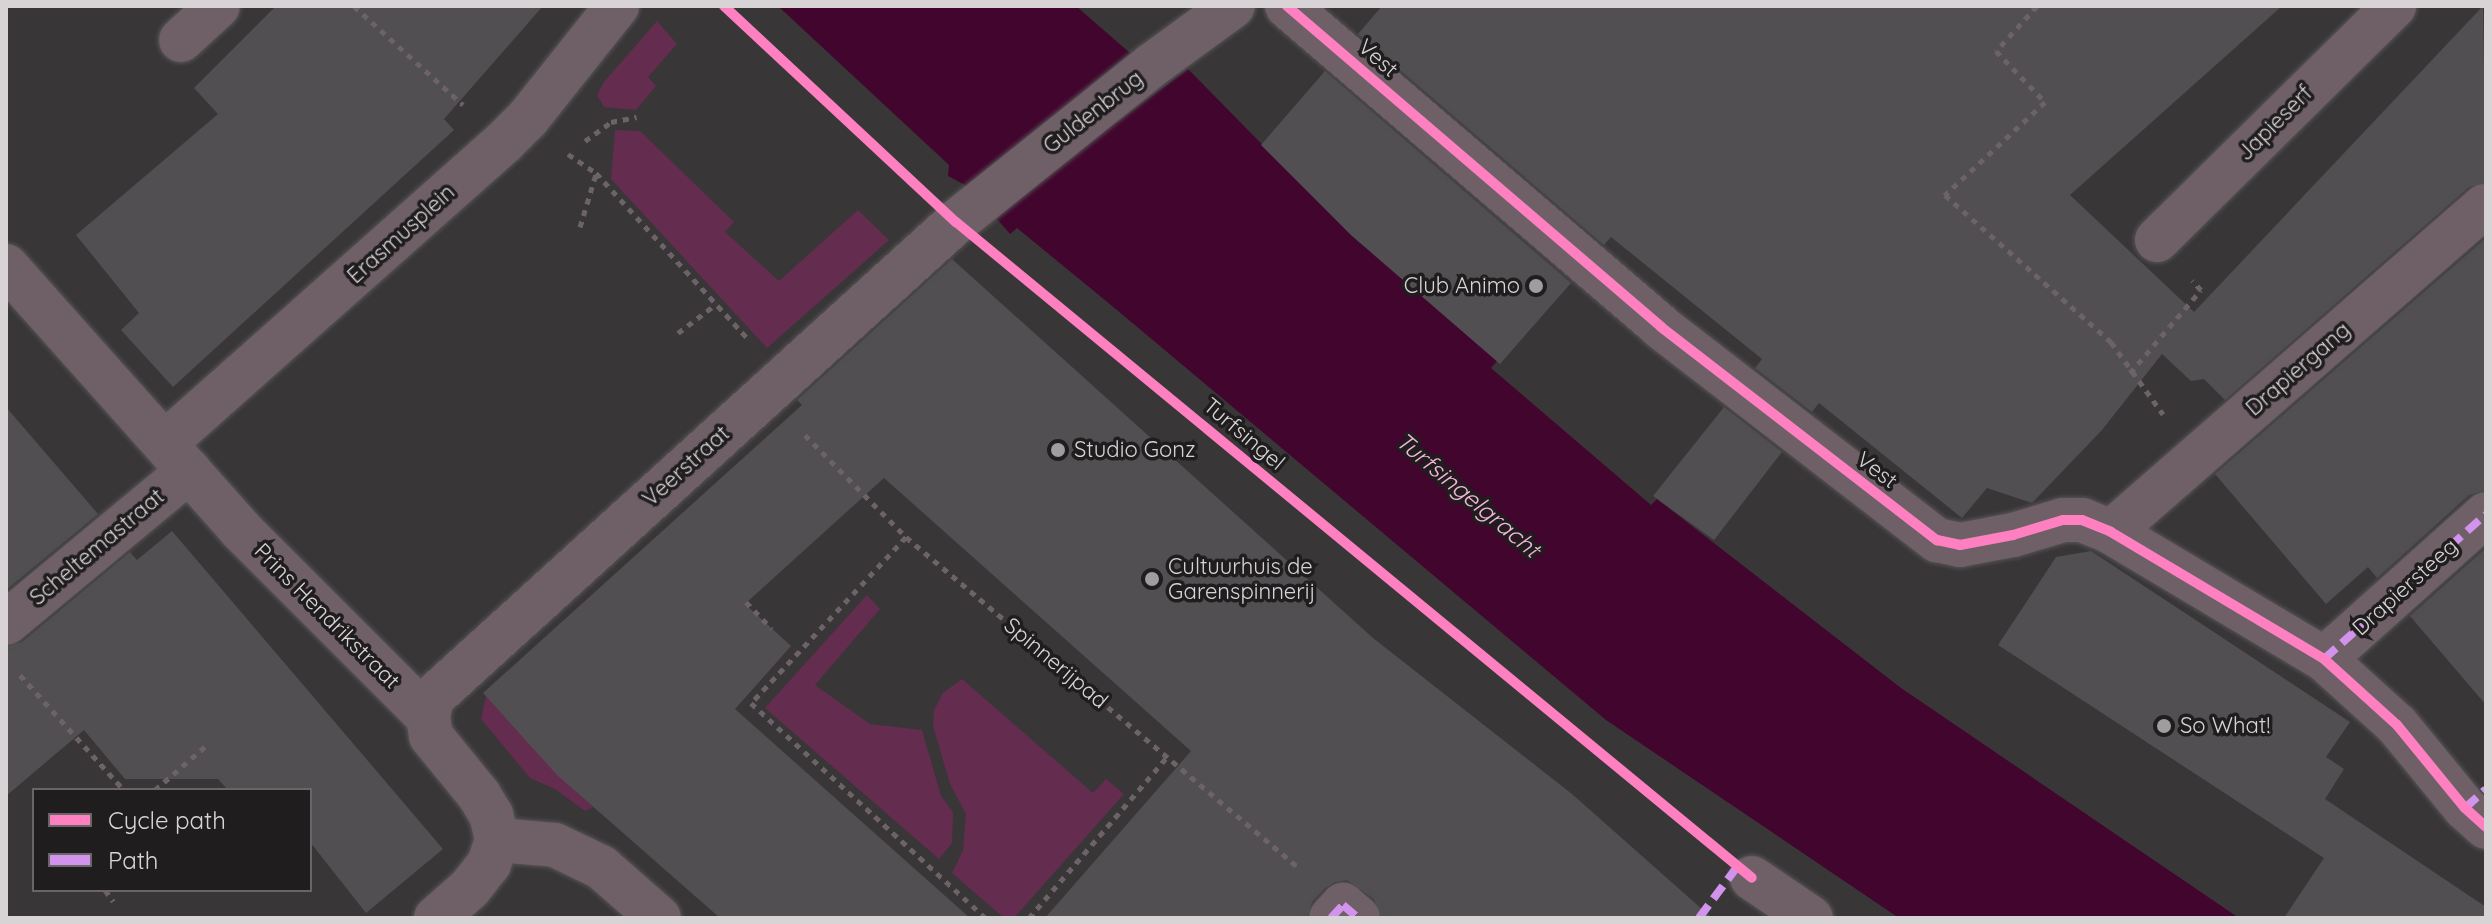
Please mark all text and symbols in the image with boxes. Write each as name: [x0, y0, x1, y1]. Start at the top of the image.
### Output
street label: Vest: [1353, 33, 1403, 83]
street label: Guldenbrug: [1038, 65, 1148, 159]
street label: Japieserf: [2232, 80, 2318, 166]
street label: Erasmusplein: [342, 179, 460, 289]
place label: Club Animo: [1404, 273, 1520, 299]
marker: Club Animo: [1527, 277, 1545, 295]
street label: Drapiergang: [2241, 317, 2355, 421]
street label: Turfsingel: [1198, 392, 1290, 476]
street label: Veerstraat: [637, 420, 735, 512]
water label: Turfsingelgracht: [1390, 426, 1546, 564]
place label: Studio Gonz: [1074, 437, 1196, 463]
marker: Studio Gonz: [1049, 441, 1067, 459]
street label: Vest: [1851, 446, 1903, 494]
street label: Scheltemastraat: [24, 483, 170, 611]
street label: Drapiersteeg: [2347, 533, 2463, 641]
street label: Prins Hendrikstraat: [249, 538, 405, 694]
place label: Cultuurhuis de Garenspinnerij: [1168, 553, 1315, 604]
marker: Cultuurhuis de Garenspinnerij: [1143, 570, 1161, 588]
street label: Spinnerijpad: [999, 612, 1113, 714]
place label: So What!: [2180, 713, 2270, 739]
marker: So What!: [2155, 717, 2173, 735]
legend: [32, 788, 312, 892]
text: Cycle path: [108, 805, 226, 835]
text: Path: [108, 845, 159, 875]

